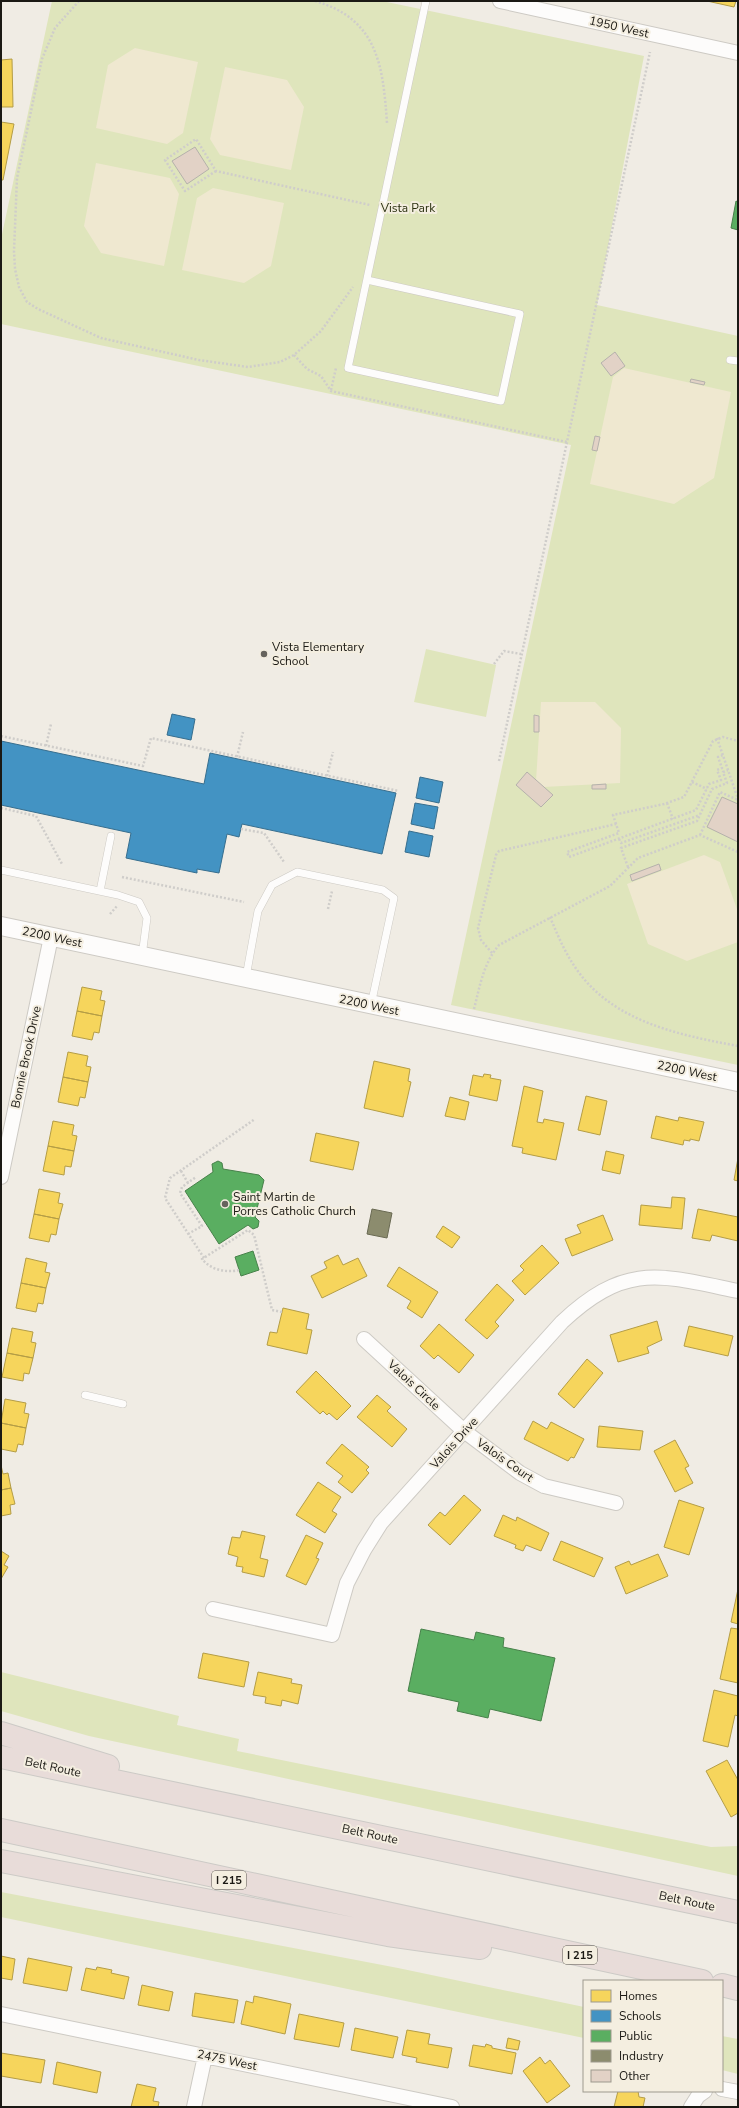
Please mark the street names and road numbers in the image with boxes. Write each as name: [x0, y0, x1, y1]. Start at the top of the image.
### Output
street label: 1950 West: [588, 12, 651, 42]
street label: 2200 West: [21, 923, 84, 951]
street label: 2200 West: [338, 991, 401, 1019]
street label: Bonnie Brook Drive: [7, 1005, 45, 1109]
street label: 2200 West: [656, 1057, 719, 1085]
street label: Valois Circle: [384, 1356, 444, 1413]
street label: Valois Drive: [426, 1414, 481, 1473]
street label: Valois Court: [473, 1434, 537, 1486]
street label: Belt Route: [23, 1753, 83, 1781]
street label: Belt Route: [340, 1820, 400, 1848]
road number: I 215: [212, 1871, 246, 1889]
street label: Belt Route: [657, 1887, 717, 1915]
road number: I 215: [563, 1946, 597, 1964]
street label: 2475 West: [196, 2046, 259, 2074]

